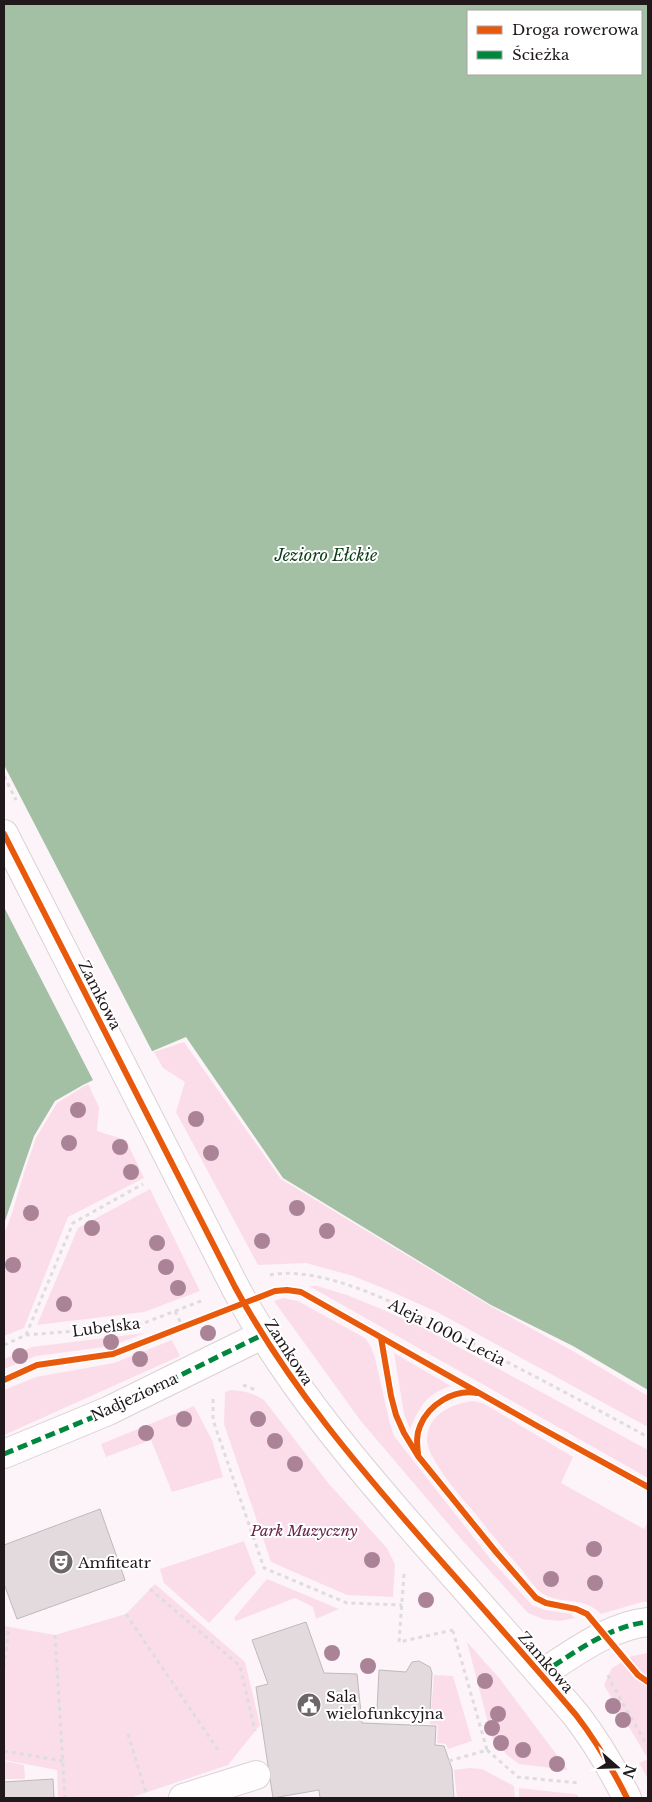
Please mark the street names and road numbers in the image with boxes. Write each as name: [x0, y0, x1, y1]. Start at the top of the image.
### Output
street label: Zamkowa: [74, 957, 126, 1033]
street label: Aleja 1000-Lecia: [384, 1294, 509, 1370]
street label: Lubelska: [71, 1313, 142, 1341]
street label: Zamkowa: [261, 1315, 318, 1389]
street label: Nadjeziorna: [88, 1368, 181, 1425]
street label: Zamkowa: [514, 1627, 578, 1697]

